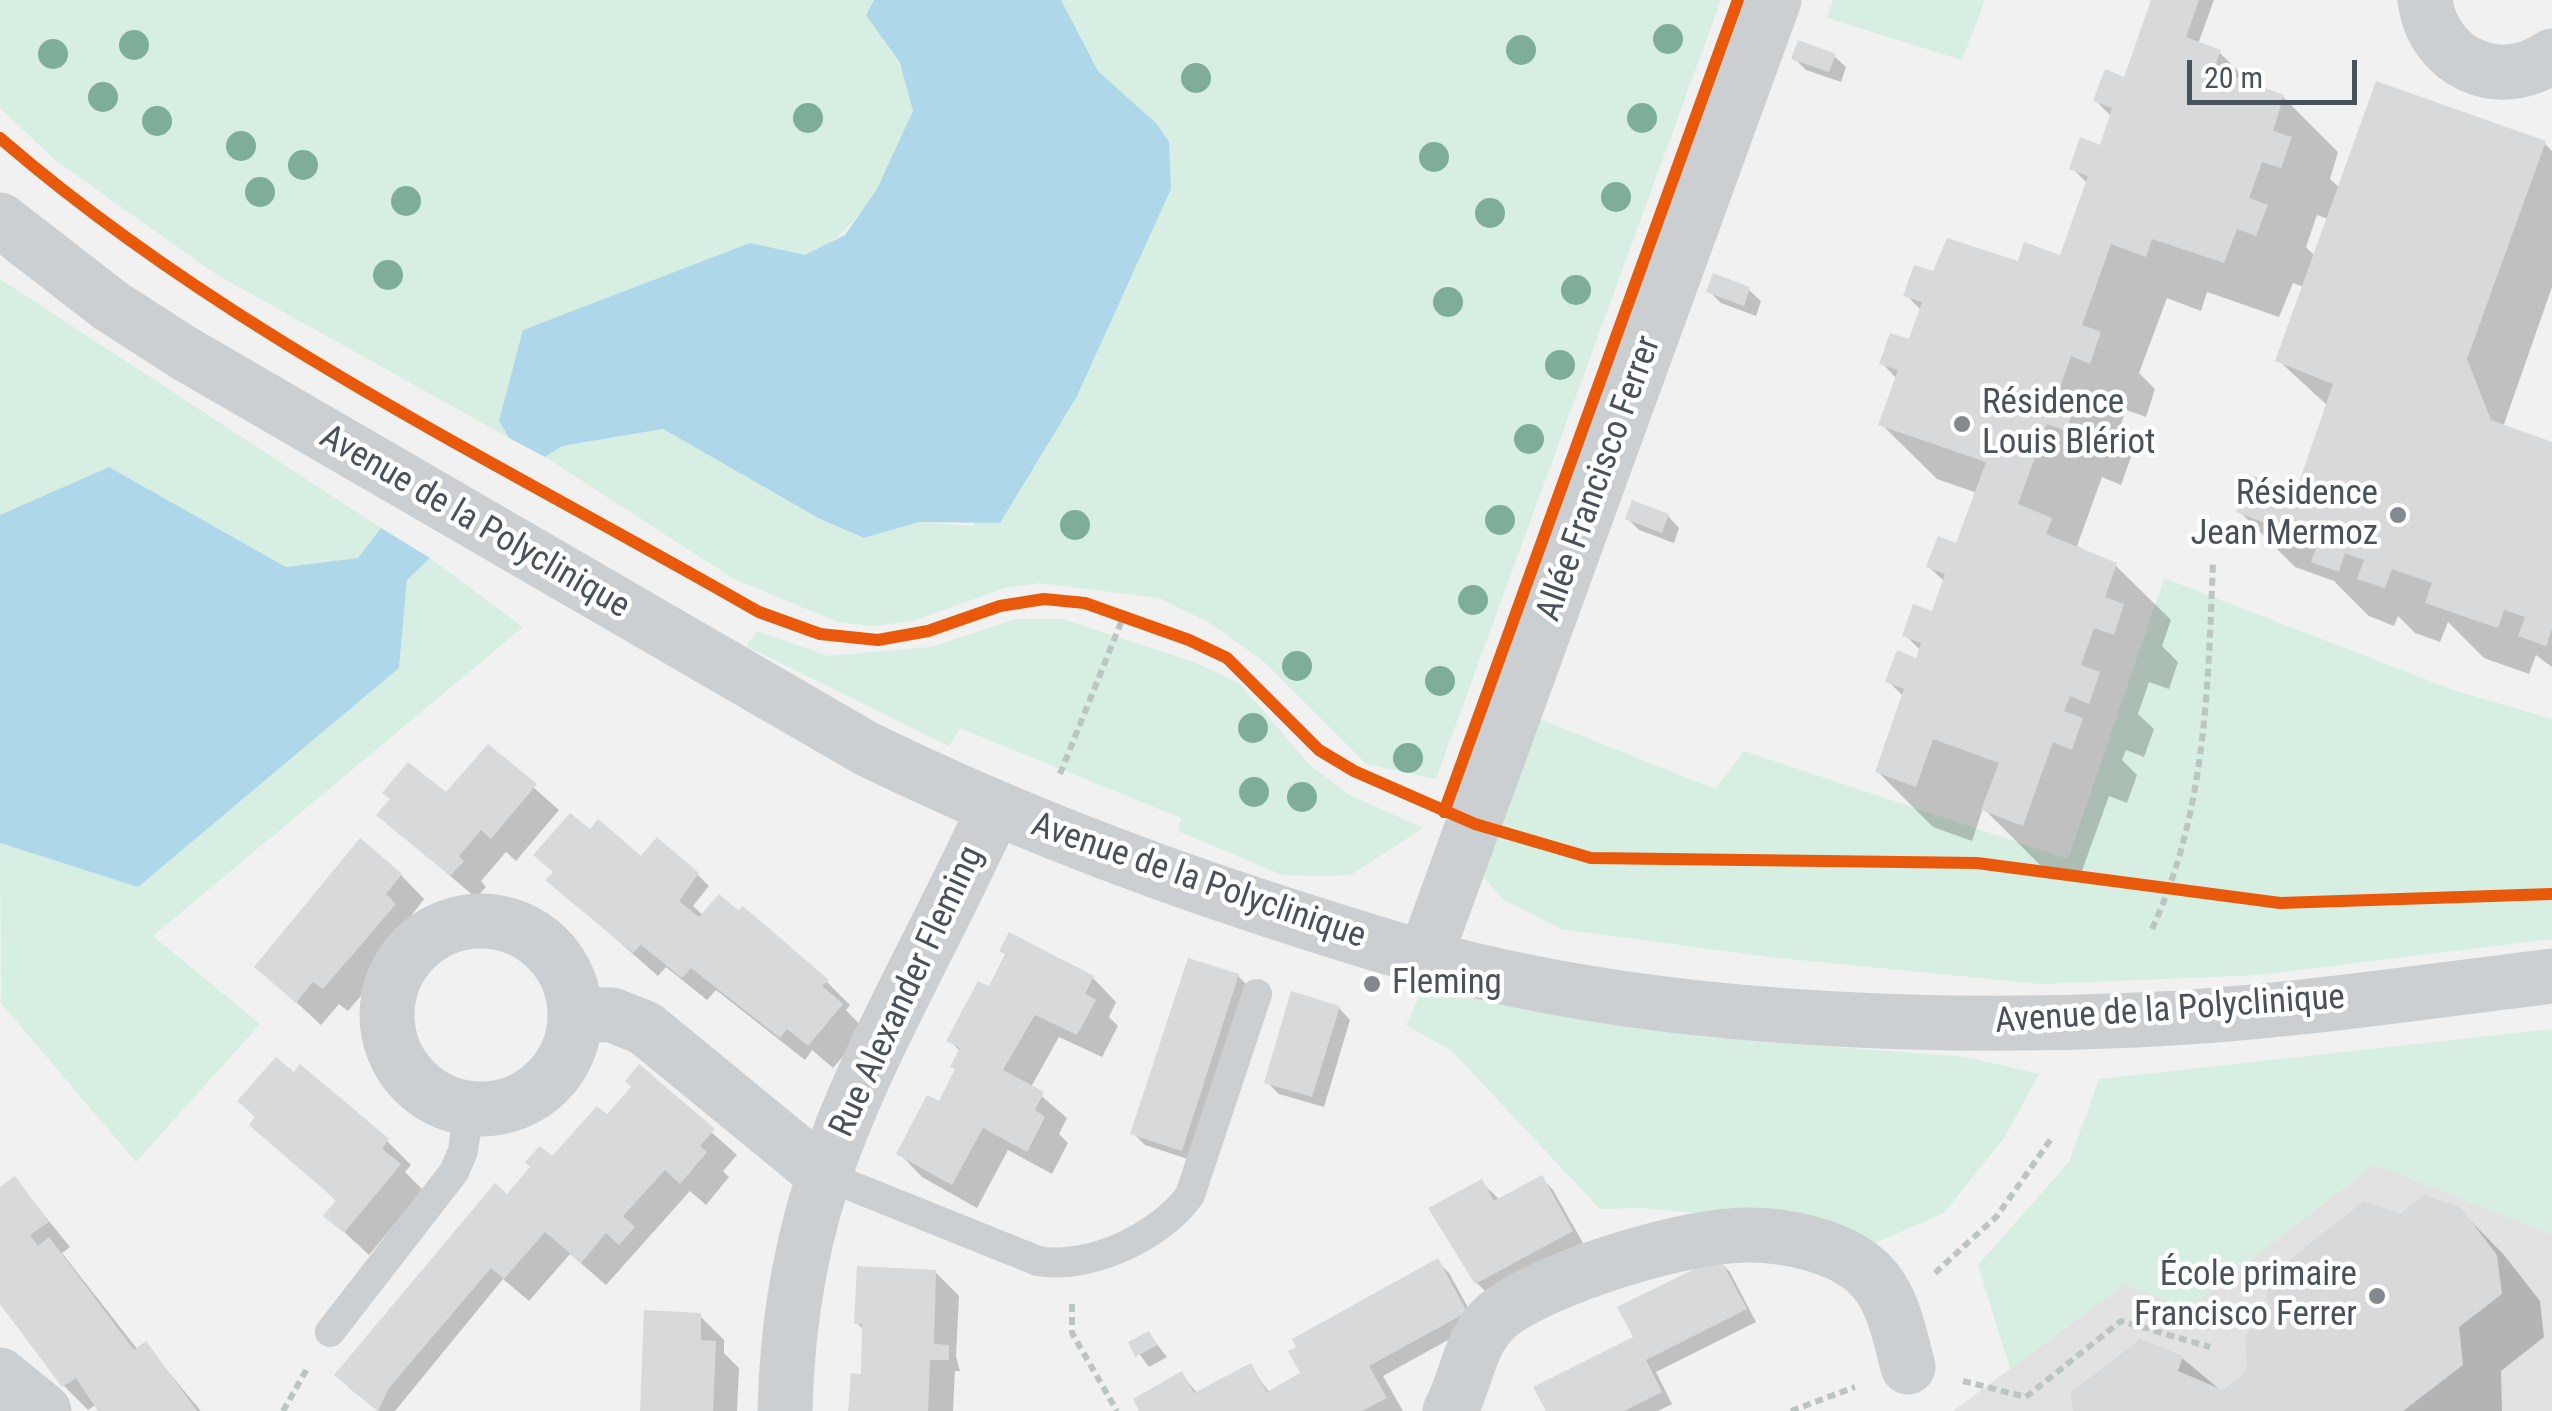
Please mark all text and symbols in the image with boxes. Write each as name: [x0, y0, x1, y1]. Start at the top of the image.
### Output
scale bar: [2192, 40, 2362, 102]
text: 20 m: [2204, 60, 2263, 95]
street label: Allée Francisco Ferrer: [1529, 331, 1671, 627]
place label: Résidence Louis Blériot: [1982, 383, 2155, 465]
marker: Résidence Louis Blériot: [1951, 413, 1973, 435]
street label: Avenue de la Polyclinique: [312, 417, 636, 629]
place label: Résidence Jean Mermoz: [2190, 474, 2378, 556]
marker: Résidence Jean Mermoz: [2387, 504, 2409, 526]
street label: Avenue de la Polyclinique: [1025, 805, 1371, 959]
street label: Rue Alexander Fleming: [822, 840, 994, 1144]
place label: Fleming: [1392, 963, 1502, 1005]
marker: Fleming: [1361, 973, 1383, 995]
street label: Avenue de la Polyclinique: [1994, 978, 2346, 1044]
place label: École primaire Francisco Ferrer: [2134, 1255, 2357, 1337]
marker: École primaire Francisco Ferrer: [2366, 1285, 2388, 1307]

